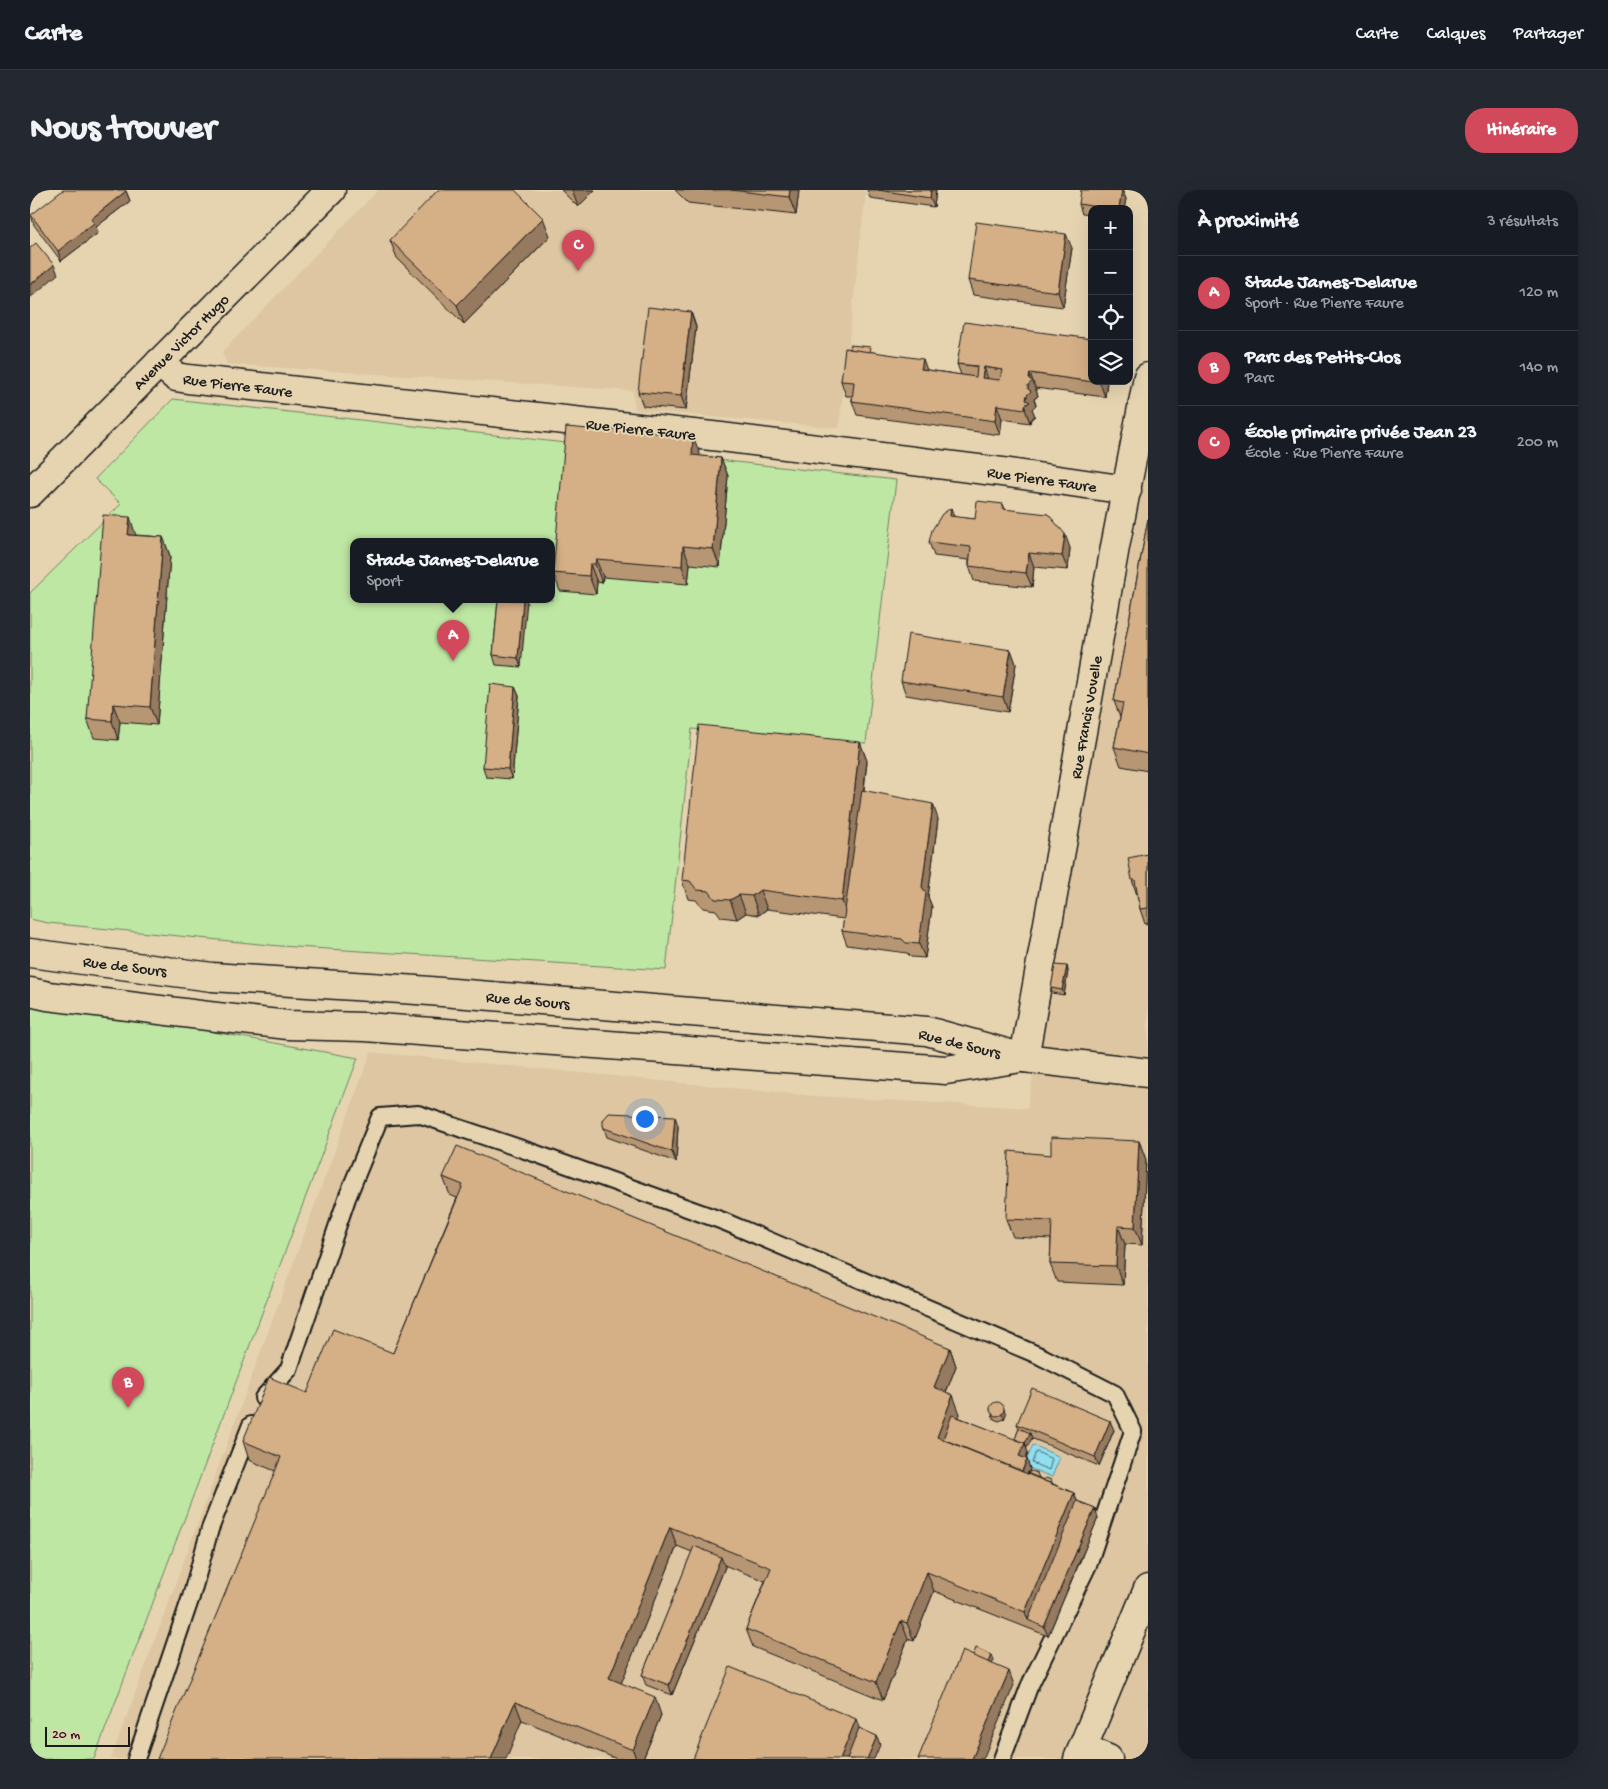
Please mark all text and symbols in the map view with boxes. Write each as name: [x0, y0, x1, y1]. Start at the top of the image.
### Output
text: Carte: [25, 20, 82, 49]
text: Carte: [1356, 24, 1399, 45]
text: Calques: [1427, 24, 1485, 45]
text: Partager: [1513, 24, 1583, 45]
button: Itinéraire: [1465, 108, 1578, 153]
text: Nous trouver: [30, 110, 216, 151]
map controls: [1088, 205, 1133, 385]
button: +: [1088, 205, 1133, 250]
text: À proximité: [1198, 210, 1299, 235]
text: 3 résultats: [1487, 213, 1558, 232]
pin: C: [562, 230, 594, 271]
button: −: [1088, 250, 1133, 295]
text: Stade James-Delarue: [1245, 272, 1417, 295]
text: A: [1209, 284, 1219, 303]
text: 120 m: [1519, 284, 1558, 303]
street label: Avenue Victor Hugo: [130, 291, 234, 395]
button: locate: [1088, 295, 1133, 340]
text: Sport · Rue Pierre Faure: [1245, 295, 1404, 314]
button: layers: [1088, 340, 1133, 385]
text: Parc des Petits-Clos: [1245, 347, 1400, 370]
text: B: [1210, 359, 1218, 378]
text: 140 m: [1520, 359, 1558, 378]
text: Parc: [1245, 370, 1274, 389]
street label: Rue Pierre Faure: [182, 371, 294, 404]
street label: Rue Pierre Faure: [585, 416, 697, 447]
text: École primaire privée Jean 23: [1245, 422, 1477, 445]
text: C: [1210, 434, 1218, 453]
text: 200 m: [1517, 434, 1558, 453]
text: École · Rue Pierre Faure: [1245, 445, 1403, 464]
street label: Rue Pierre Faure: [986, 464, 1098, 499]
popup: [350, 538, 555, 603]
text: Stade James-Delarue: [367, 550, 538, 573]
text: Sport: [367, 573, 402, 592]
pin: A: [437, 620, 469, 661]
street label: Rue Francis Vovelle: [1068, 654, 1109, 781]
street label: Rue de Sours: [82, 954, 169, 983]
street label: Rue de Sours: [485, 989, 572, 1016]
street label: Rue de Sours: [916, 1026, 1003, 1065]
your location: [632, 1106, 658, 1132]
pin: B: [112, 1367, 144, 1408]
scale bar: [45, 1724, 130, 1747]
text: 20 m: [52, 1727, 80, 1744]

